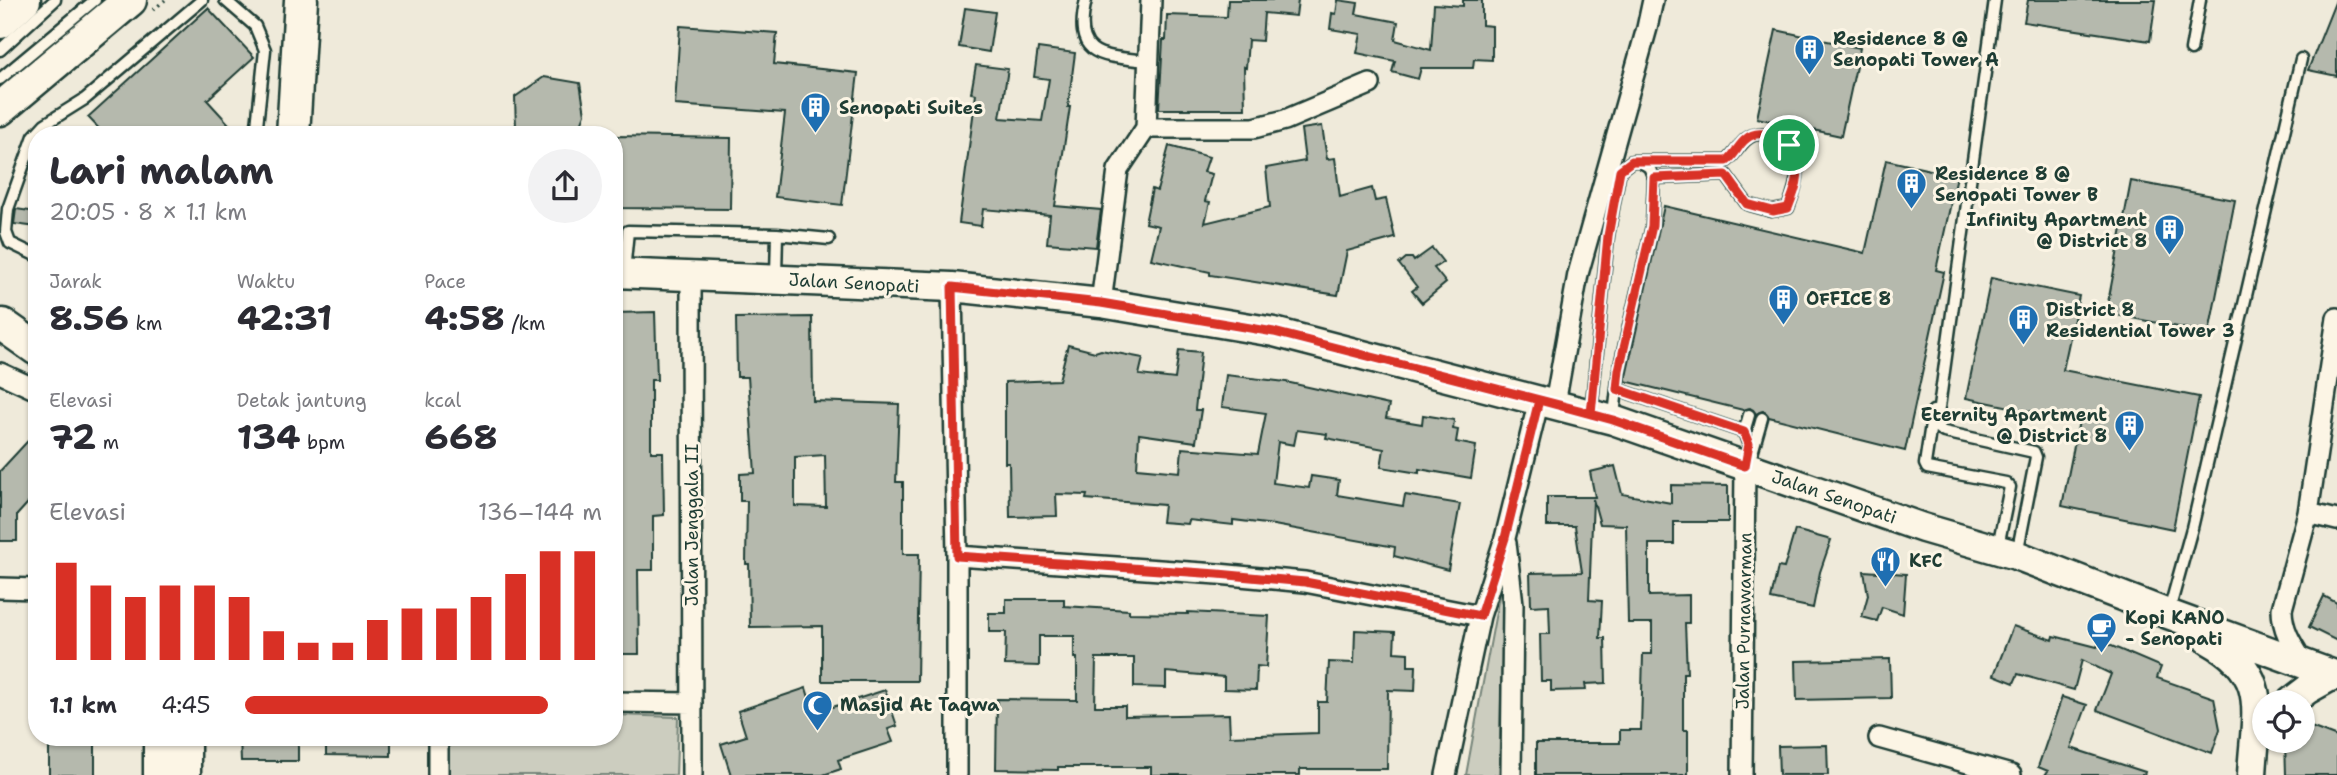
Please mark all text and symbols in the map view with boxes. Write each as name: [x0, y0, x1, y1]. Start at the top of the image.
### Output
place label: Residence 8 @ Senopati Tower A: [1833, 27, 1999, 72]
building icon: Residence 8 @ Senopati Tower A: [1793, 32, 1827, 76]
building icon: Senopati Suites: [799, 91, 833, 135]
place label: Senopati Suites: [839, 96, 983, 120]
pin: [1759, 115, 1819, 175]
icon: arrive: [1770, 126, 1808, 164]
text: Lari malam: [49, 145, 274, 196]
button: share: [528, 149, 602, 223]
place label: Residence 8 @ Senopati Tower B: [1935, 162, 2098, 207]
building icon: Residence 8 @ Senopati Tower B: [1895, 167, 1929, 211]
text: 20:05 · 8 × 1.1 km: [49, 197, 247, 227]
place label: Infinity Apartment @ District 8: [1966, 208, 2147, 253]
building icon: Infinity Apartment @ District 8: [2153, 213, 2187, 257]
street label: Jalan Senopati: [788, 268, 920, 298]
text: Jarak: [49, 269, 102, 294]
text: Waktu: [237, 269, 295, 294]
text: Pace: [424, 269, 466, 294]
building icon: OFFICE 8: [1766, 282, 1800, 326]
place label: OFFICE 8: [1806, 287, 1891, 311]
text: 8.56: [49, 294, 129, 341]
text: 42:31: [237, 294, 332, 341]
text: 4:58: [424, 294, 505, 341]
place label: District 8 Residential Tower 3: [2046, 298, 2235, 343]
building icon: District 8 Residential Tower 3: [2006, 303, 2040, 347]
text: km: [129, 311, 162, 336]
text: /km: [505, 311, 545, 336]
text: Elevasi: [49, 388, 113, 413]
text: Detak jantung: [237, 388, 367, 413]
text: kcal: [424, 388, 461, 413]
place label: Eternity Apartment @ District 8: [1921, 403, 2107, 448]
building icon: Eternity Apartment @ District 8: [2113, 408, 2147, 452]
text: 72: [49, 413, 96, 460]
text: 134: [237, 413, 301, 460]
text: 668: [424, 413, 498, 460]
text: m: [96, 430, 119, 455]
text: bpm: [301, 430, 345, 455]
street label: Jalan Jenggala II: [680, 444, 704, 606]
street label: Jalan Senopati: [1768, 464, 1900, 530]
text: Elevasi: [49, 497, 126, 527]
text: 136–144 m: [478, 497, 602, 527]
street label: Jalan Purnawarman: [1730, 532, 1758, 710]
restaurant icon: KFC: [1869, 544, 1903, 588]
place label: KFC: [1909, 549, 1943, 573]
place label: Kopi KANO - Senopati: [2125, 606, 2225, 651]
cafe icon: Kopi KANO - Senopati: [2085, 611, 2119, 655]
mosque icon: Masjid At Taqwa: [800, 688, 834, 732]
text: 1.1 km: [49, 690, 117, 720]
text: 4:45: [161, 690, 211, 720]
map controls: [2252, 690, 2315, 753]
button: locate: [2252, 690, 2315, 753]
place label: Masjid At Taqwa: [840, 693, 1000, 717]

